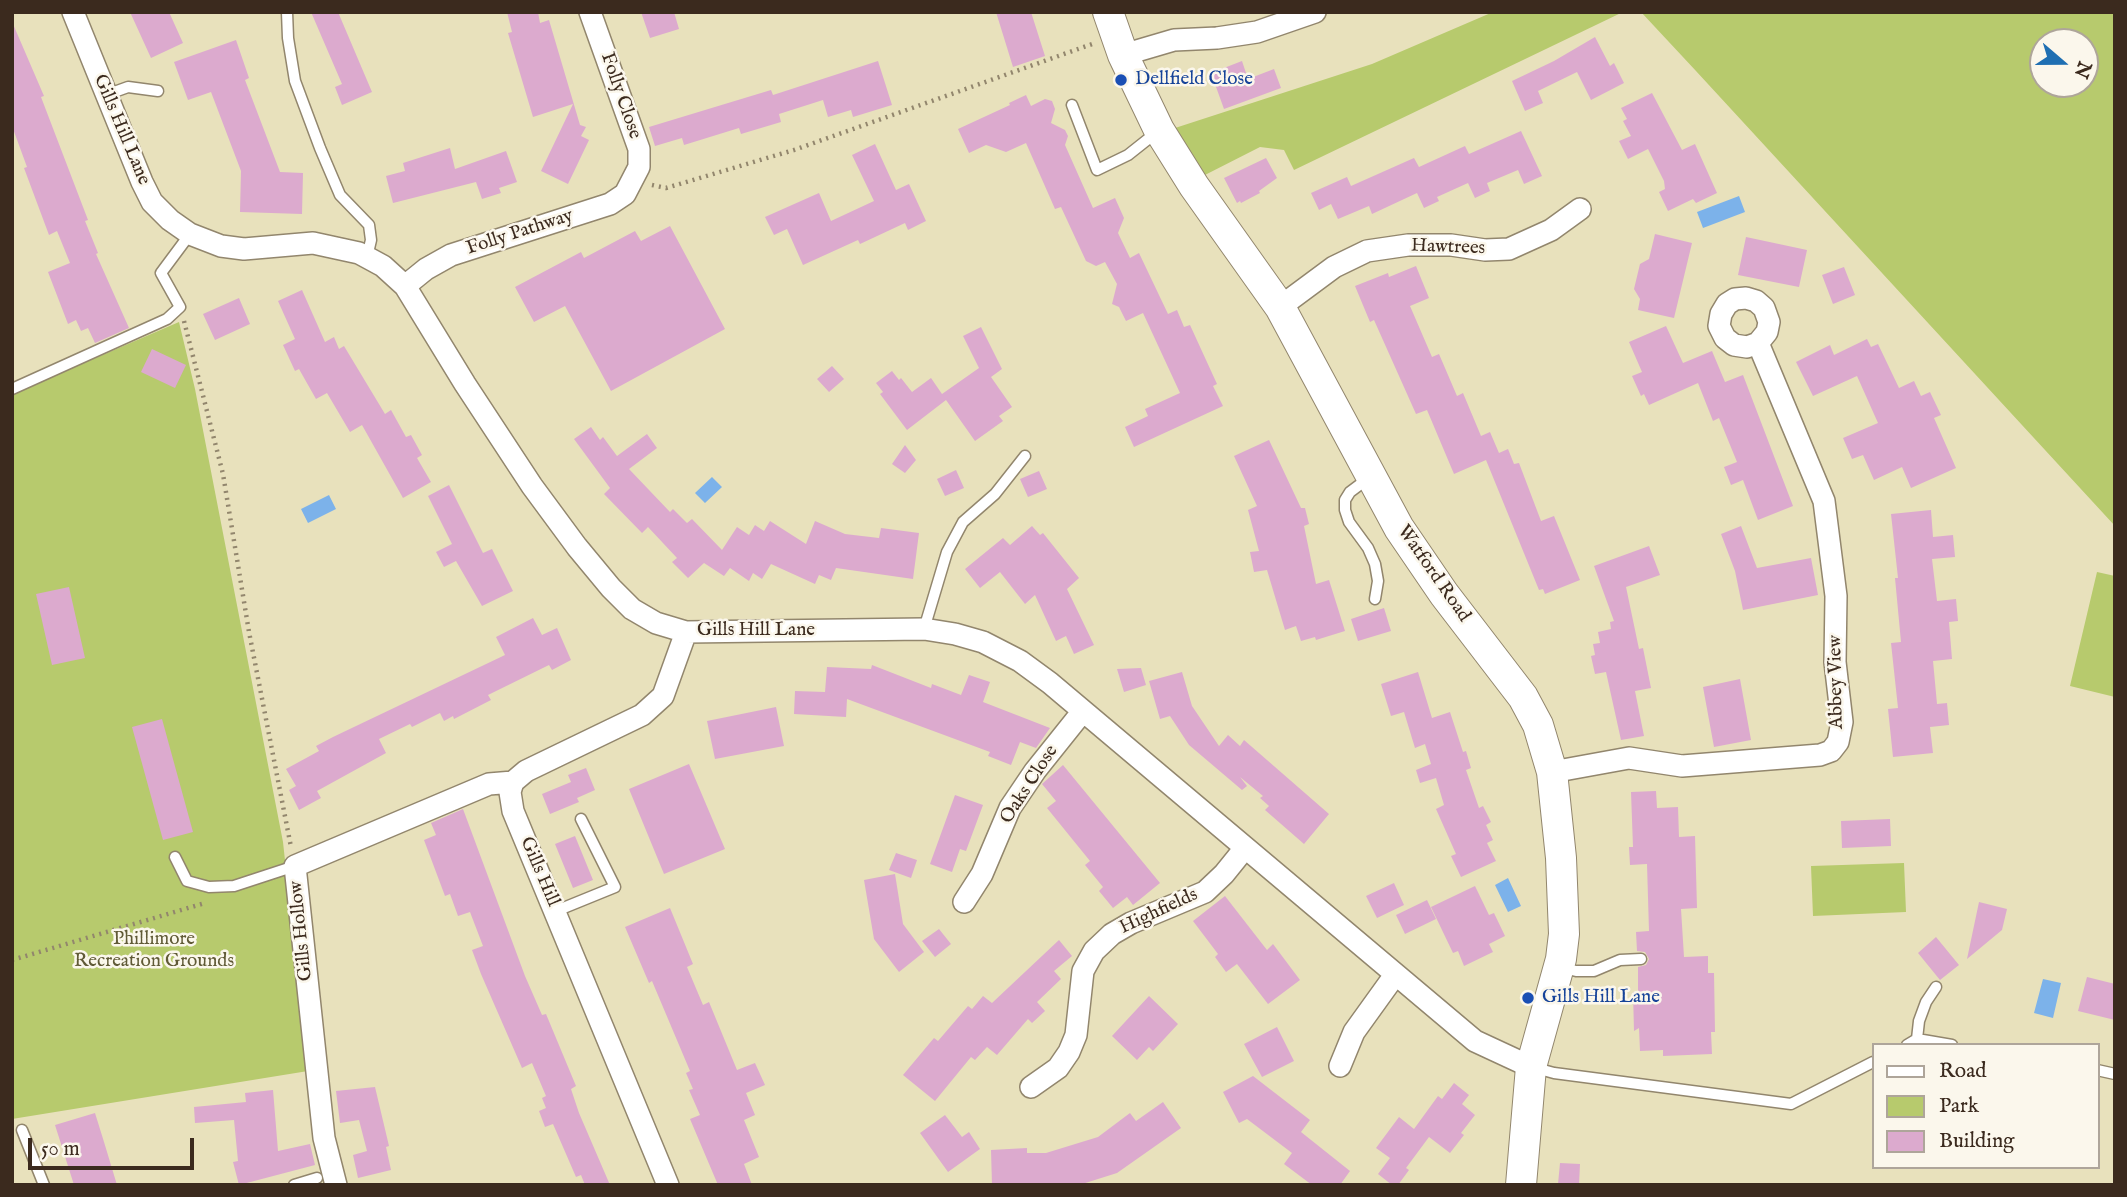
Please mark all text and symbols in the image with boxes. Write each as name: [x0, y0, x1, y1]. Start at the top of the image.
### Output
north arrow: [2029, 28, 2099, 98]
street label: Folly Close: [595, 50, 645, 142]
text: N: [2068, 58, 2096, 81]
place label: Dellfield Close: [1135, 69, 1253, 91]
street label: Gills Hill Lane: [87, 71, 155, 189]
marker: Dellfield Close: [1113, 72, 1129, 88]
street label: Folly Pathway: [464, 205, 576, 261]
street label: Hawtrees: [1410, 235, 1486, 261]
street label: Watford Road: [1391, 521, 1475, 627]
street label: Gills Hill Lane: [697, 620, 815, 642]
street label: Abbey View: [1825, 635, 1849, 729]
street label: Oaks Close: [996, 741, 1064, 829]
street label: Gills Hill: [514, 834, 564, 910]
street label: Gills Hollow: [285, 880, 319, 982]
street label: Highfields: [1116, 884, 1202, 940]
park label: Phillimore Recreation Grounds: [74, 929, 234, 973]
place label: Gills Hill Lane: [1542, 987, 1660, 1009]
marker: Gills Hill Lane: [1520, 990, 1536, 1006]
legend: [1871, 1043, 2099, 1169]
text: Road: [1939, 1058, 1986, 1085]
text: Park: [1939, 1093, 1979, 1120]
scale bar: [32, 1124, 198, 1168]
text: Building: [1939, 1128, 2014, 1155]
text: 50 m: [41, 1136, 80, 1163]

